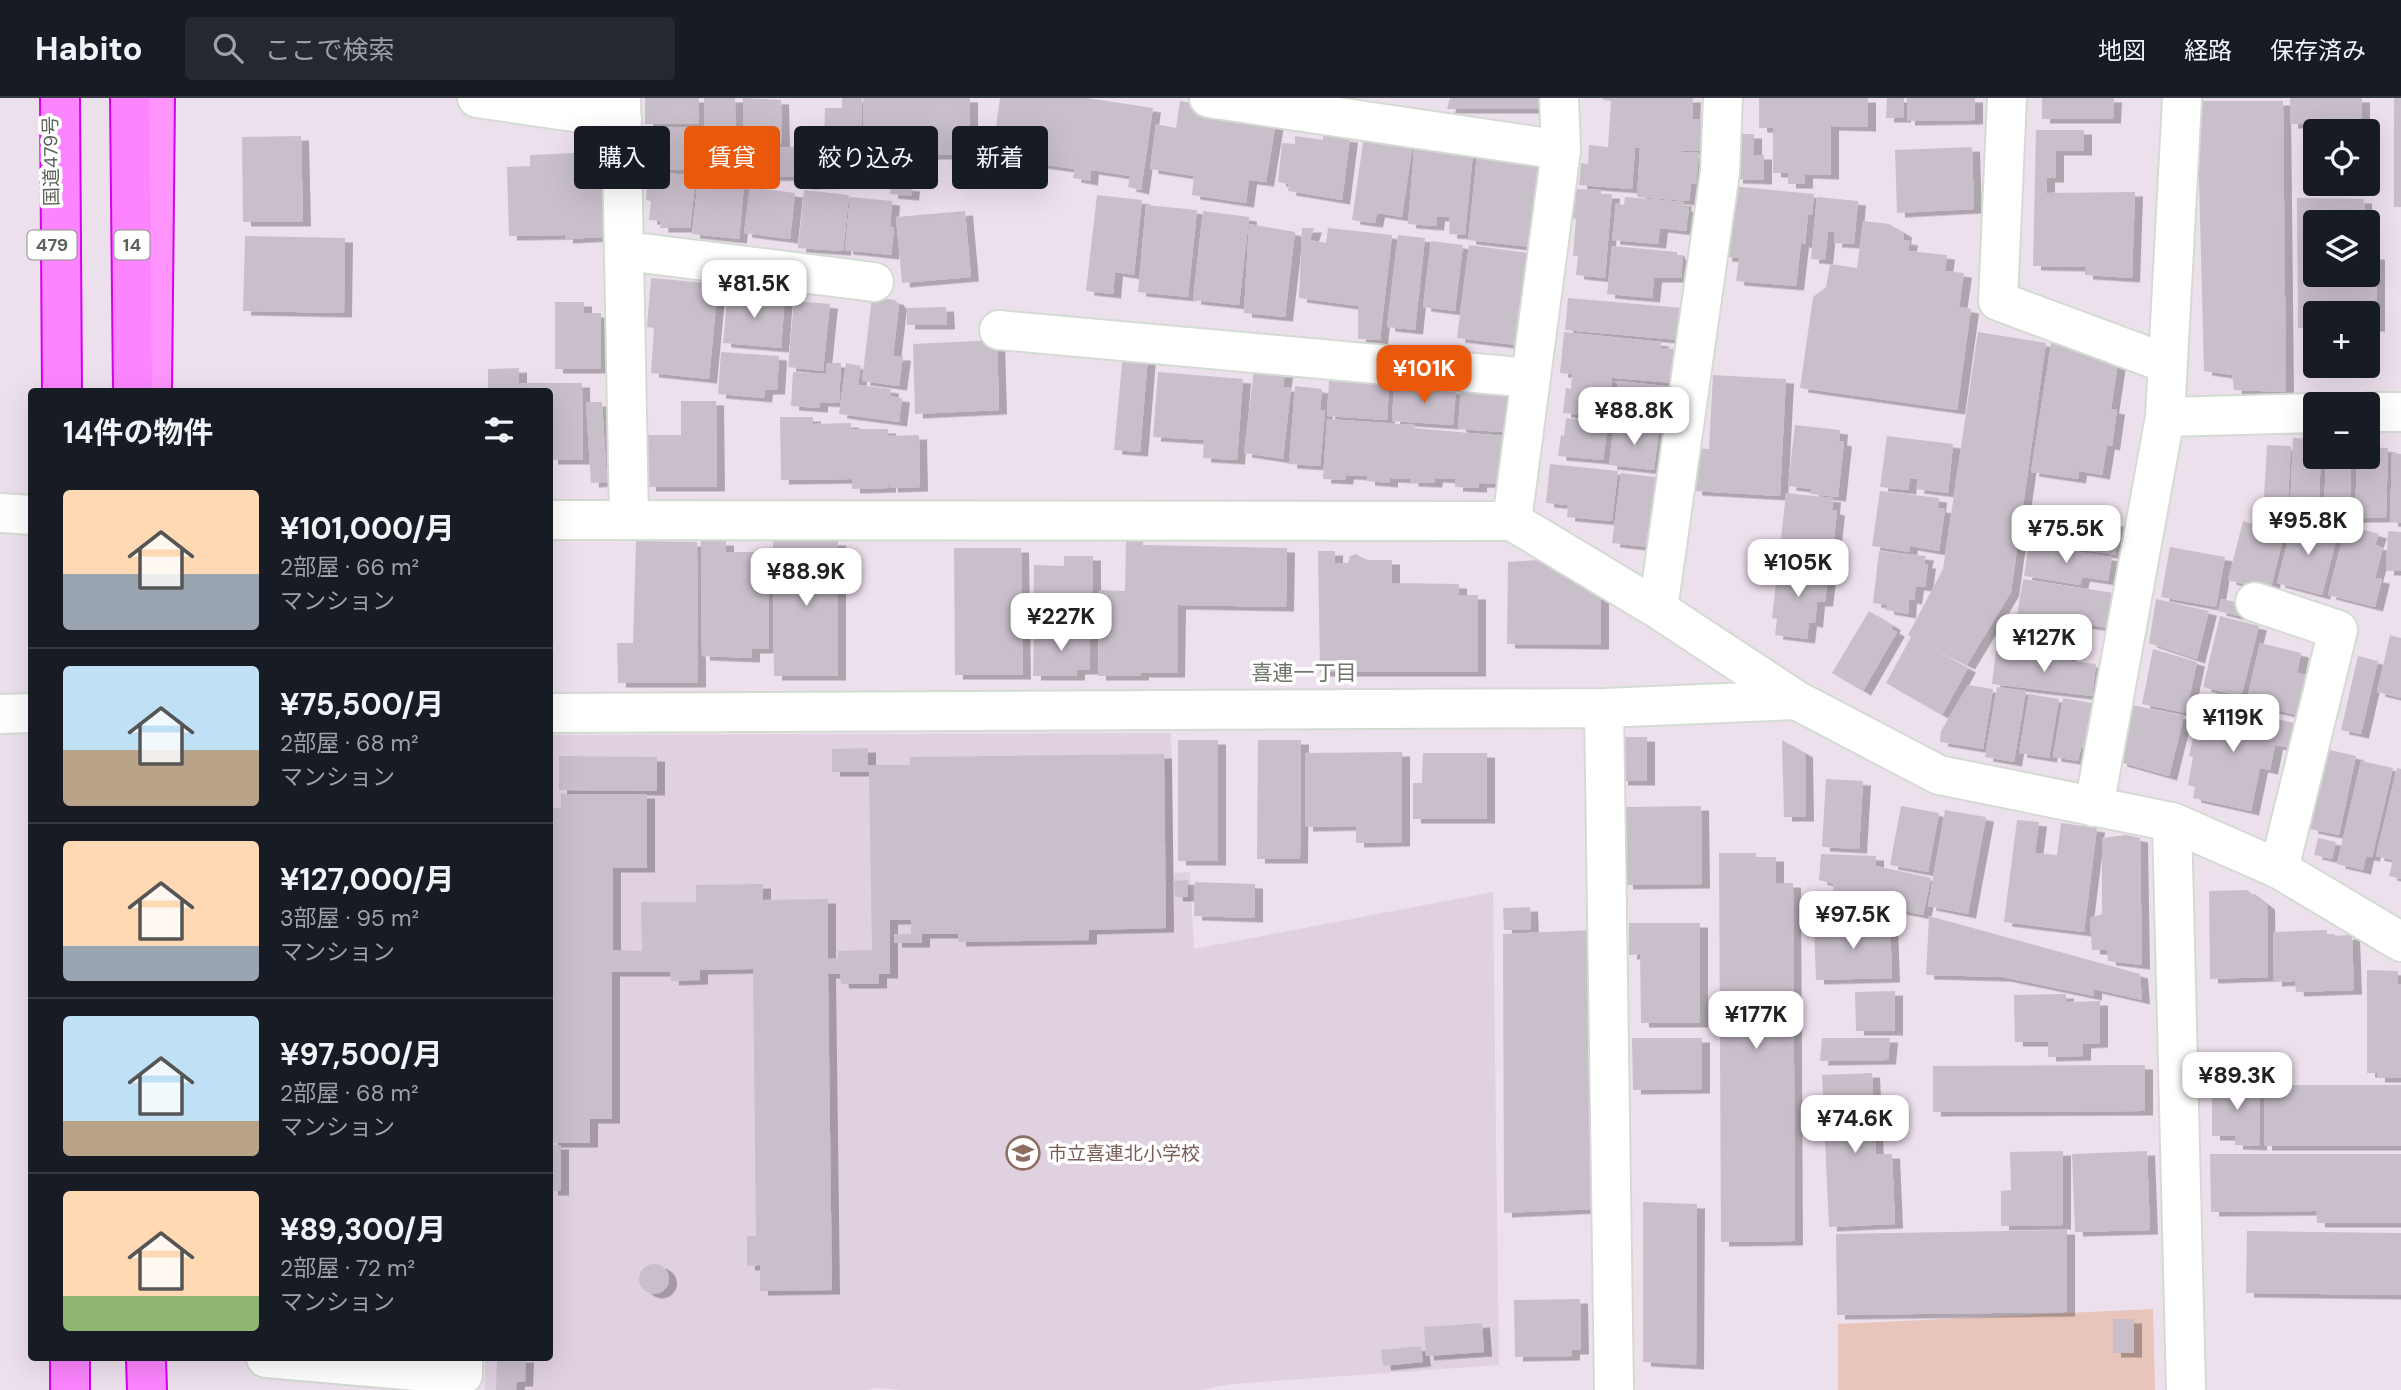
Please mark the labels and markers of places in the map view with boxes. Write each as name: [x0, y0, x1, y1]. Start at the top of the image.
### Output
pin: ¥81.5K: [697, 260, 811, 320]
pin: ¥101K: [1375, 345, 1473, 405]
pin: ¥88.8K: [1577, 388, 1691, 447]
pin: ¥95.8K: [2251, 498, 2365, 557]
pin: ¥75.5K: [2009, 505, 2123, 565]
pin: ¥105K: [1749, 540, 1847, 599]
pin: ¥88.9K: [749, 548, 863, 608]
pin: ¥227K: [1012, 594, 1110, 653]
pin: ¥127K: [1995, 614, 2093, 674]
pin: ¥119K: [2184, 694, 2282, 754]
pin: ¥97.5K: [1796, 892, 1910, 951]
pin: ¥177K: [1707, 992, 1805, 1051]
pin: ¥89.3K: [2180, 1052, 2294, 1112]
pin: ¥74.6K: [1798, 1096, 1912, 1155]
school or university icon: 市立喜連北小学校: [1004, 1134, 1042, 1172]
place label: 市立喜連北小学校: [1048, 1141, 1200, 1166]

